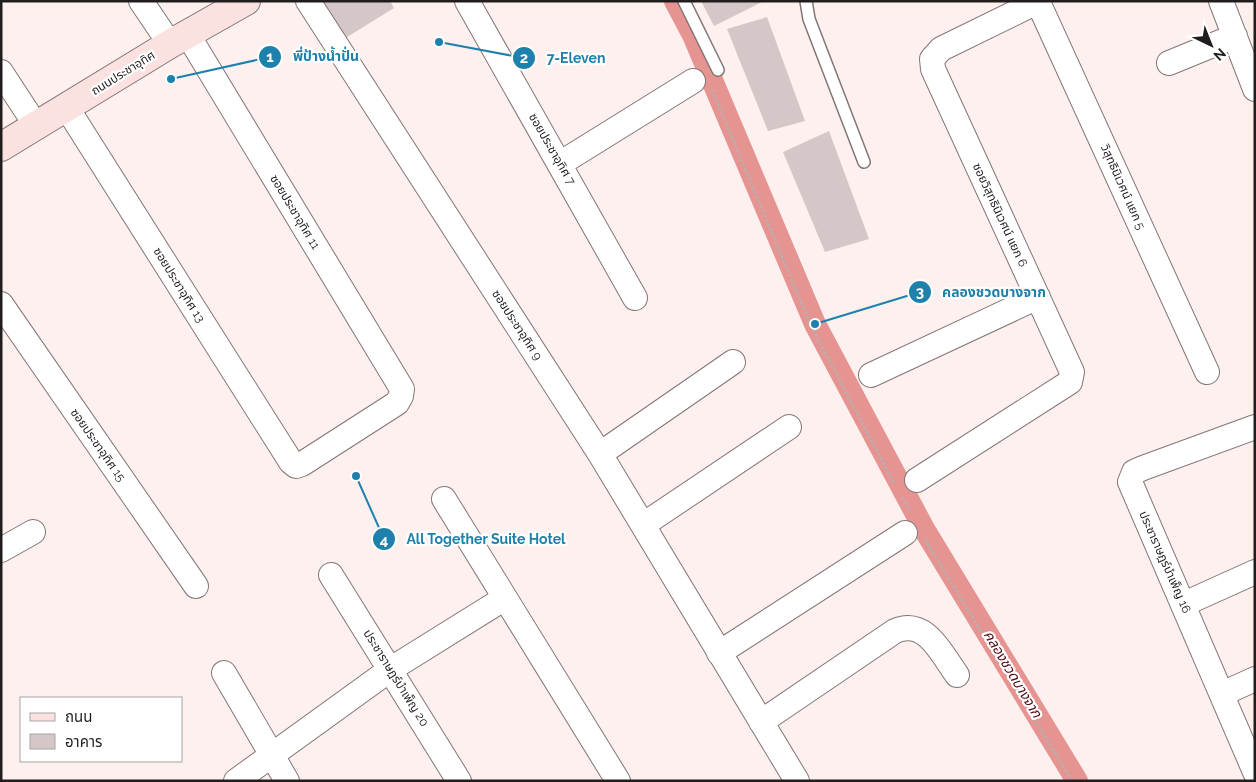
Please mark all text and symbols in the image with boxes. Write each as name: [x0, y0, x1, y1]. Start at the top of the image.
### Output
north arrow: [1186, 20, 1236, 70]
callout: พี่ป้างน้ำปั่น: [258, 42, 369, 71]
callout: 7-Eleven: [511, 43, 615, 72]
text: N: [1211, 45, 1229, 64]
text: พี่ป้างน้ำปั่น: [293, 46, 359, 64]
street label: ถนนประชาอุทิศ: [89, 48, 157, 98]
text: 1: [266, 48, 274, 66]
text: 2: [520, 49, 528, 67]
text: 7-Eleven: [547, 50, 605, 66]
street label: ซอยประชาอุทิศ 7: [526, 111, 578, 188]
street label: วิสุทธินิเวศน์ แยก 5: [1098, 141, 1148, 232]
street label: ซอยวิสุทธินิเวศน์ แยก 6: [970, 161, 1030, 269]
street label: ซอยประชาอุทิศ 11: [267, 172, 323, 252]
street label: ซอยประชาอุทิศ 13: [150, 245, 208, 325]
callout: คลองชวดบางจาก: [907, 277, 1056, 306]
text: 3: [916, 283, 924, 301]
text: คลองชวดบางจาก: [942, 284, 1046, 300]
street label: ซอยประชาอุทิศ 9: [489, 287, 545, 363]
street label: ซอยประชาอุทิศ 15: [68, 406, 129, 485]
street label: ประชาราษฎร์บำเพ็ญ 16: [1136, 509, 1194, 615]
callout: All Together Suite Hotel: [371, 525, 577, 554]
text: 4: [380, 531, 389, 549]
text: All Together Suite Hotel: [406, 531, 566, 547]
street label: ประชาราษฎร์บำเพ็ญ 20: [361, 627, 431, 729]
water label: คลองชวดบางจาก: [981, 628, 1046, 721]
legend: [20, 697, 182, 762]
text: ถนน: [65, 708, 92, 726]
text: อาคาร: [65, 733, 102, 751]

